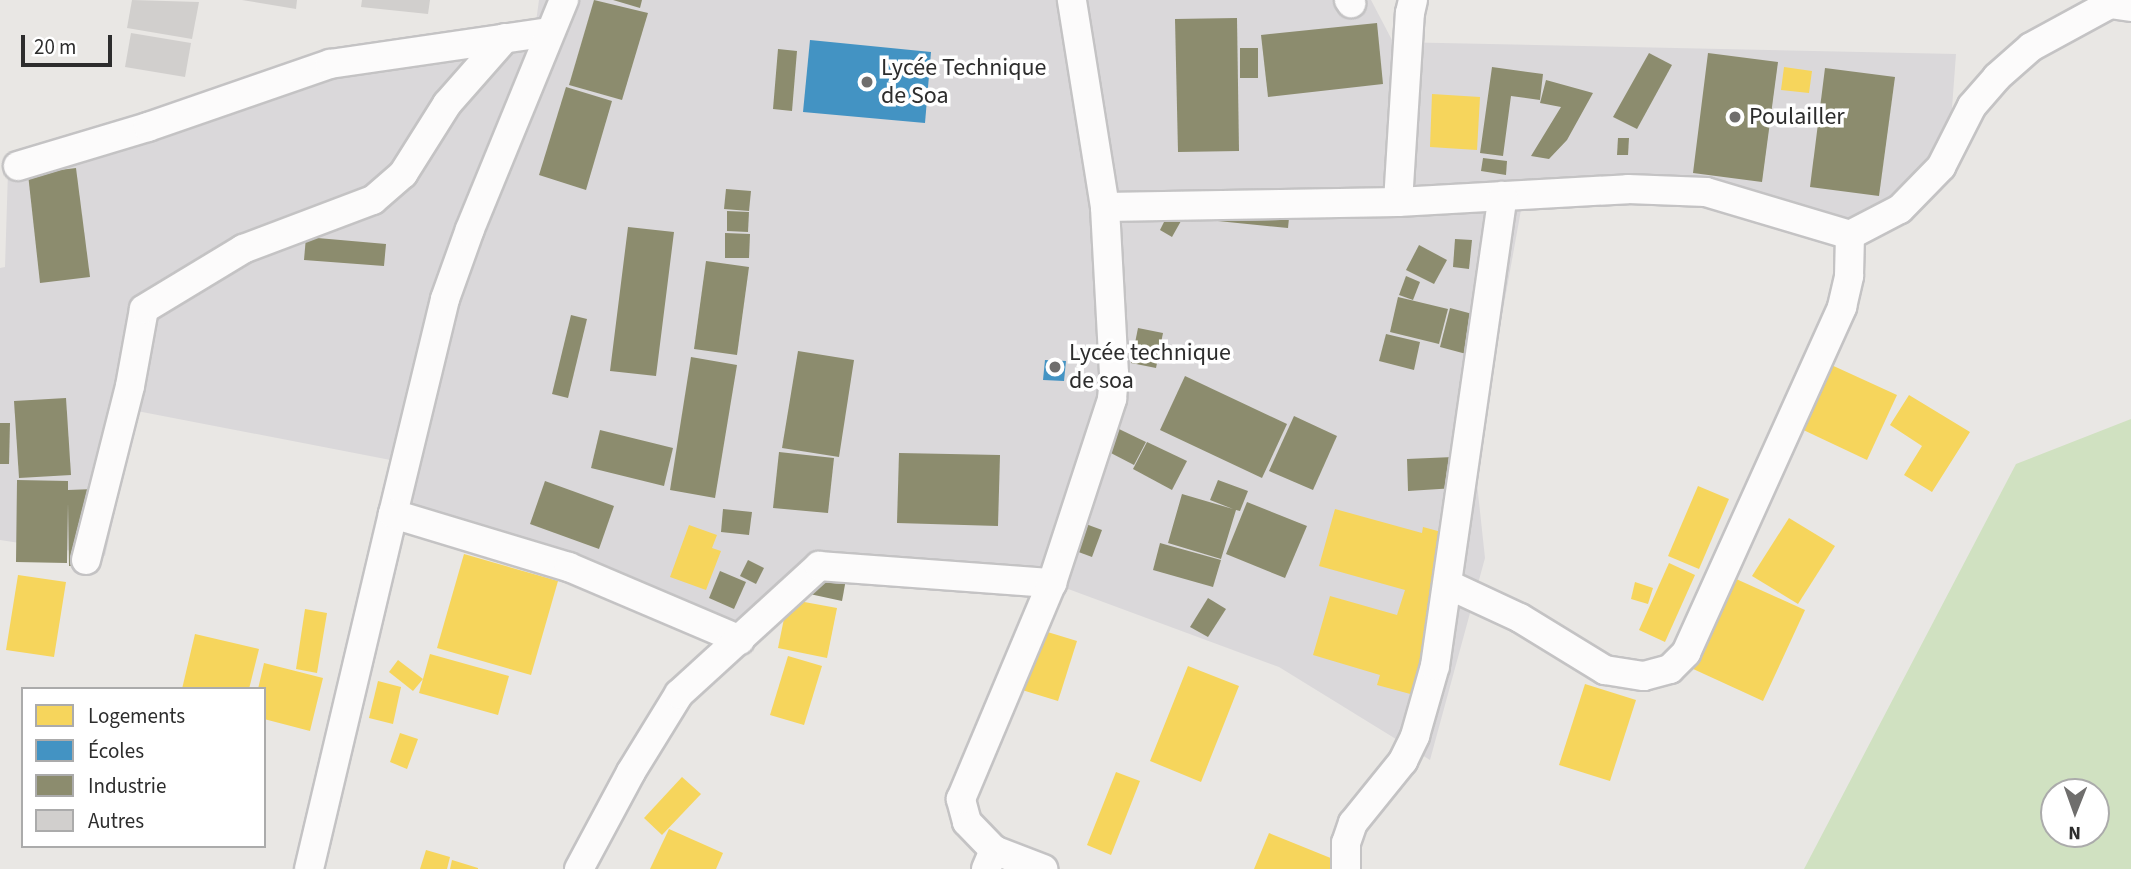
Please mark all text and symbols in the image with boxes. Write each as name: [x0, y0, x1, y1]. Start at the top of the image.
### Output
scale bar: [24, 21, 116, 65]
text: 20 m: [34, 32, 76, 62]
place label: Lycée Technique de Soa: [881, 54, 1046, 110]
marker: Lycée Technique de Soa: [859, 74, 875, 90]
place label: Poulailler: [1749, 103, 1845, 131]
marker: Poulailler: [1727, 109, 1743, 125]
place label: Lycée technique de soa: [1069, 339, 1231, 395]
marker: Lycée technique de soa: [1047, 359, 1063, 375]
legend: [21, 687, 266, 848]
text: Logements: [88, 701, 185, 731]
text: Écoles: [88, 736, 144, 766]
text: Industrie: [88, 771, 166, 801]
north arrow: [2040, 778, 2110, 848]
text: Autres: [88, 806, 144, 836]
text: N: [2068, 819, 2081, 846]

